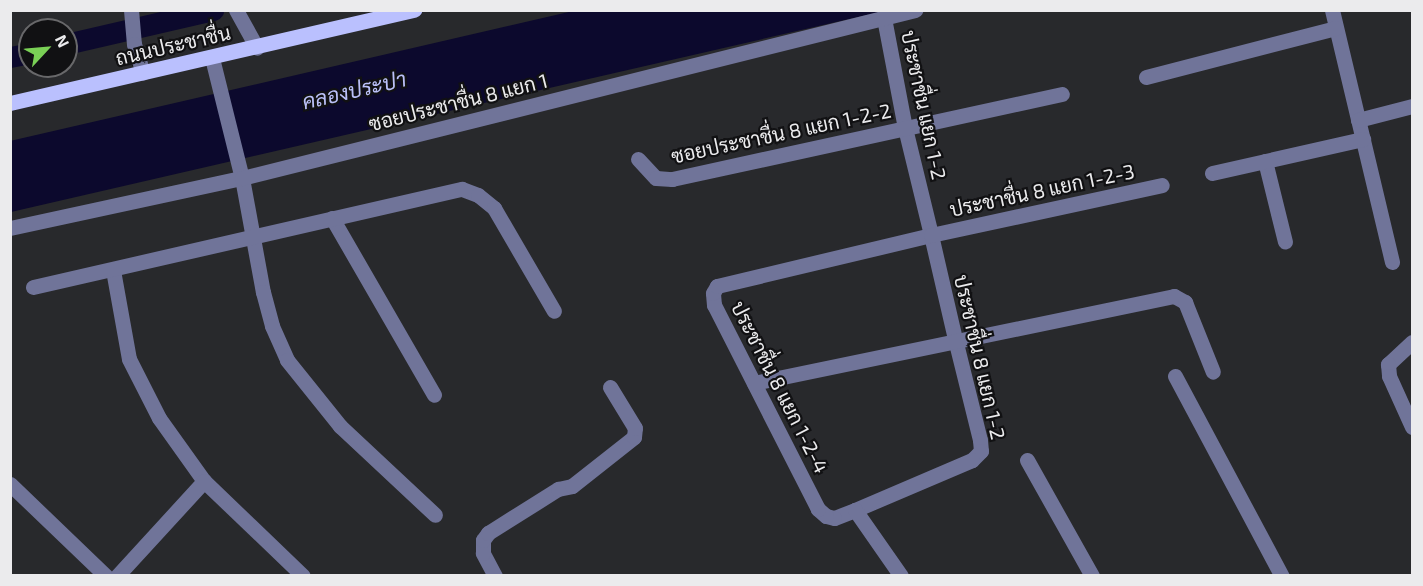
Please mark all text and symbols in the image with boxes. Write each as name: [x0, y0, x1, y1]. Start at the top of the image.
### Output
north arrow: [18, 18, 78, 78]
street label: ถนนประชาชื่น: [113, 20, 233, 70]
street label: ประชาชื่น แยก 1-2: [896, 28, 952, 182]
text: N: [52, 31, 74, 50]
water label: คลองประปา: [300, 66, 408, 114]
street label: ซอยประชาชื่น 8 แยก 1: [366, 68, 550, 136]
street label: ซอยประชาชื่น 8 แยก 1-2-2: [669, 98, 893, 168]
street label: ประชาชื่น 8 แยก 1-2-3: [947, 159, 1137, 221]
street label: ประชาชื่น 8 แยก 1-2: [949, 272, 1011, 442]
street label: ประชาชื่น 8 แยก 1-2-4: [726, 297, 834, 477]

